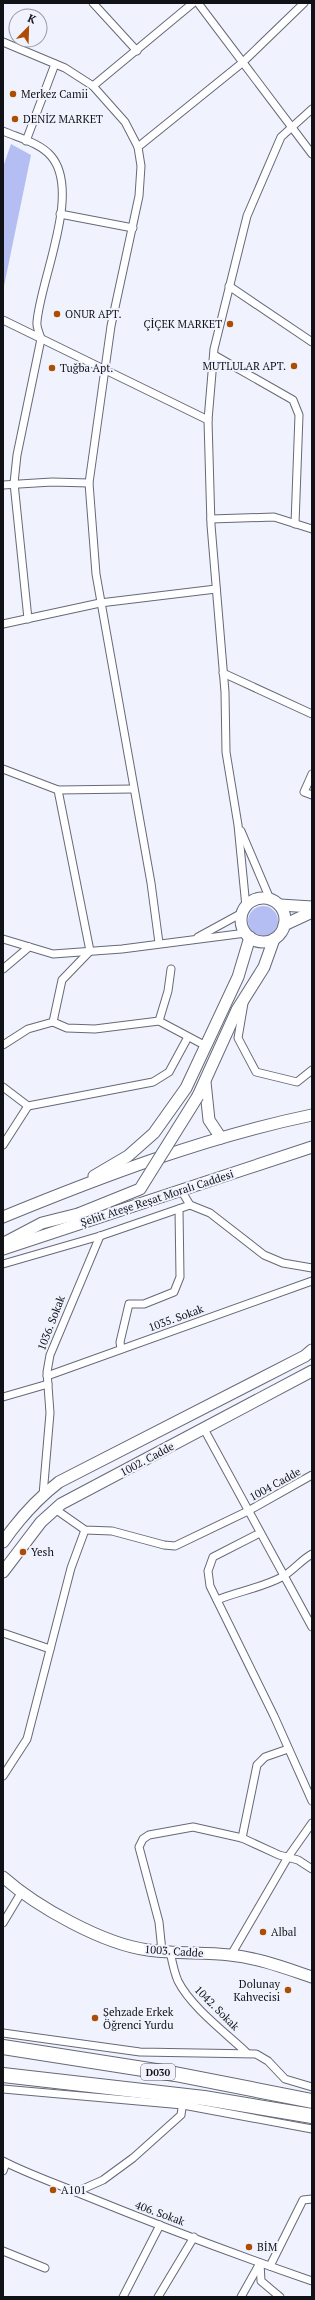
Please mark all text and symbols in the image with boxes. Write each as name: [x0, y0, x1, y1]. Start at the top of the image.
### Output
north arrow: [8, 8, 48, 48]
text: K: [26, 11, 38, 27]
place label: Merkez Camii: [21, 87, 88, 101]
marker: Merkez Camii: [8, 89, 18, 99]
place label: DENİZ MARKET: [23, 112, 103, 126]
marker: DENİZ MARKET: [10, 114, 20, 124]
place label: ONUR APT.: [65, 307, 121, 321]
marker: ONUR APT.: [52, 309, 62, 319]
place label: ÇİÇEK MARKET: [143, 317, 222, 331]
marker: ÇİÇEK MARKET: [225, 319, 235, 329]
place label: MUTLULAR APT.: [202, 359, 286, 373]
place label: Tuğba Apt.: [60, 361, 113, 375]
marker: MUTLULAR APT.: [289, 361, 299, 371]
marker: Tuğba Apt.: [47, 363, 57, 373]
street label: Şehit Ateşe Reşat Moralı Caddesi: [79, 1167, 235, 1229]
street label: 1036. Sokak: [34, 1293, 68, 1352]
street label: 1035. Sokak: [147, 1301, 206, 1334]
street label: 1002. Cadde: [118, 1439, 177, 1479]
street label: 1004 Cadde: [247, 1464, 304, 1504]
place label: Yesh: [31, 1545, 54, 1559]
marker: Yesh: [18, 1547, 28, 1557]
place label: Albal: [271, 1925, 297, 1939]
marker: Albal: [258, 1927, 268, 1937]
street label: 1003. Cadde: [144, 1942, 204, 1960]
place label: Dolunay Kahvecisi: [233, 1977, 280, 2004]
street label: 1042. Sokak: [192, 1983, 243, 2034]
marker: Dolunay Kahvecisi: [283, 1985, 293, 1995]
place label: Şehzade Erkek Öğrenci Yurdu: [103, 2005, 174, 2032]
marker: Şehzade Erkek Öğrenci Yurdu: [90, 2013, 100, 2023]
road number: D030: [141, 2064, 175, 2080]
place label: A101: [61, 2183, 86, 2197]
marker: A101: [48, 2185, 58, 2195]
street label: 406. Sokak: [133, 2198, 187, 2229]
place label: BİM: [257, 2240, 278, 2254]
marker: BİM: [244, 2242, 254, 2252]

